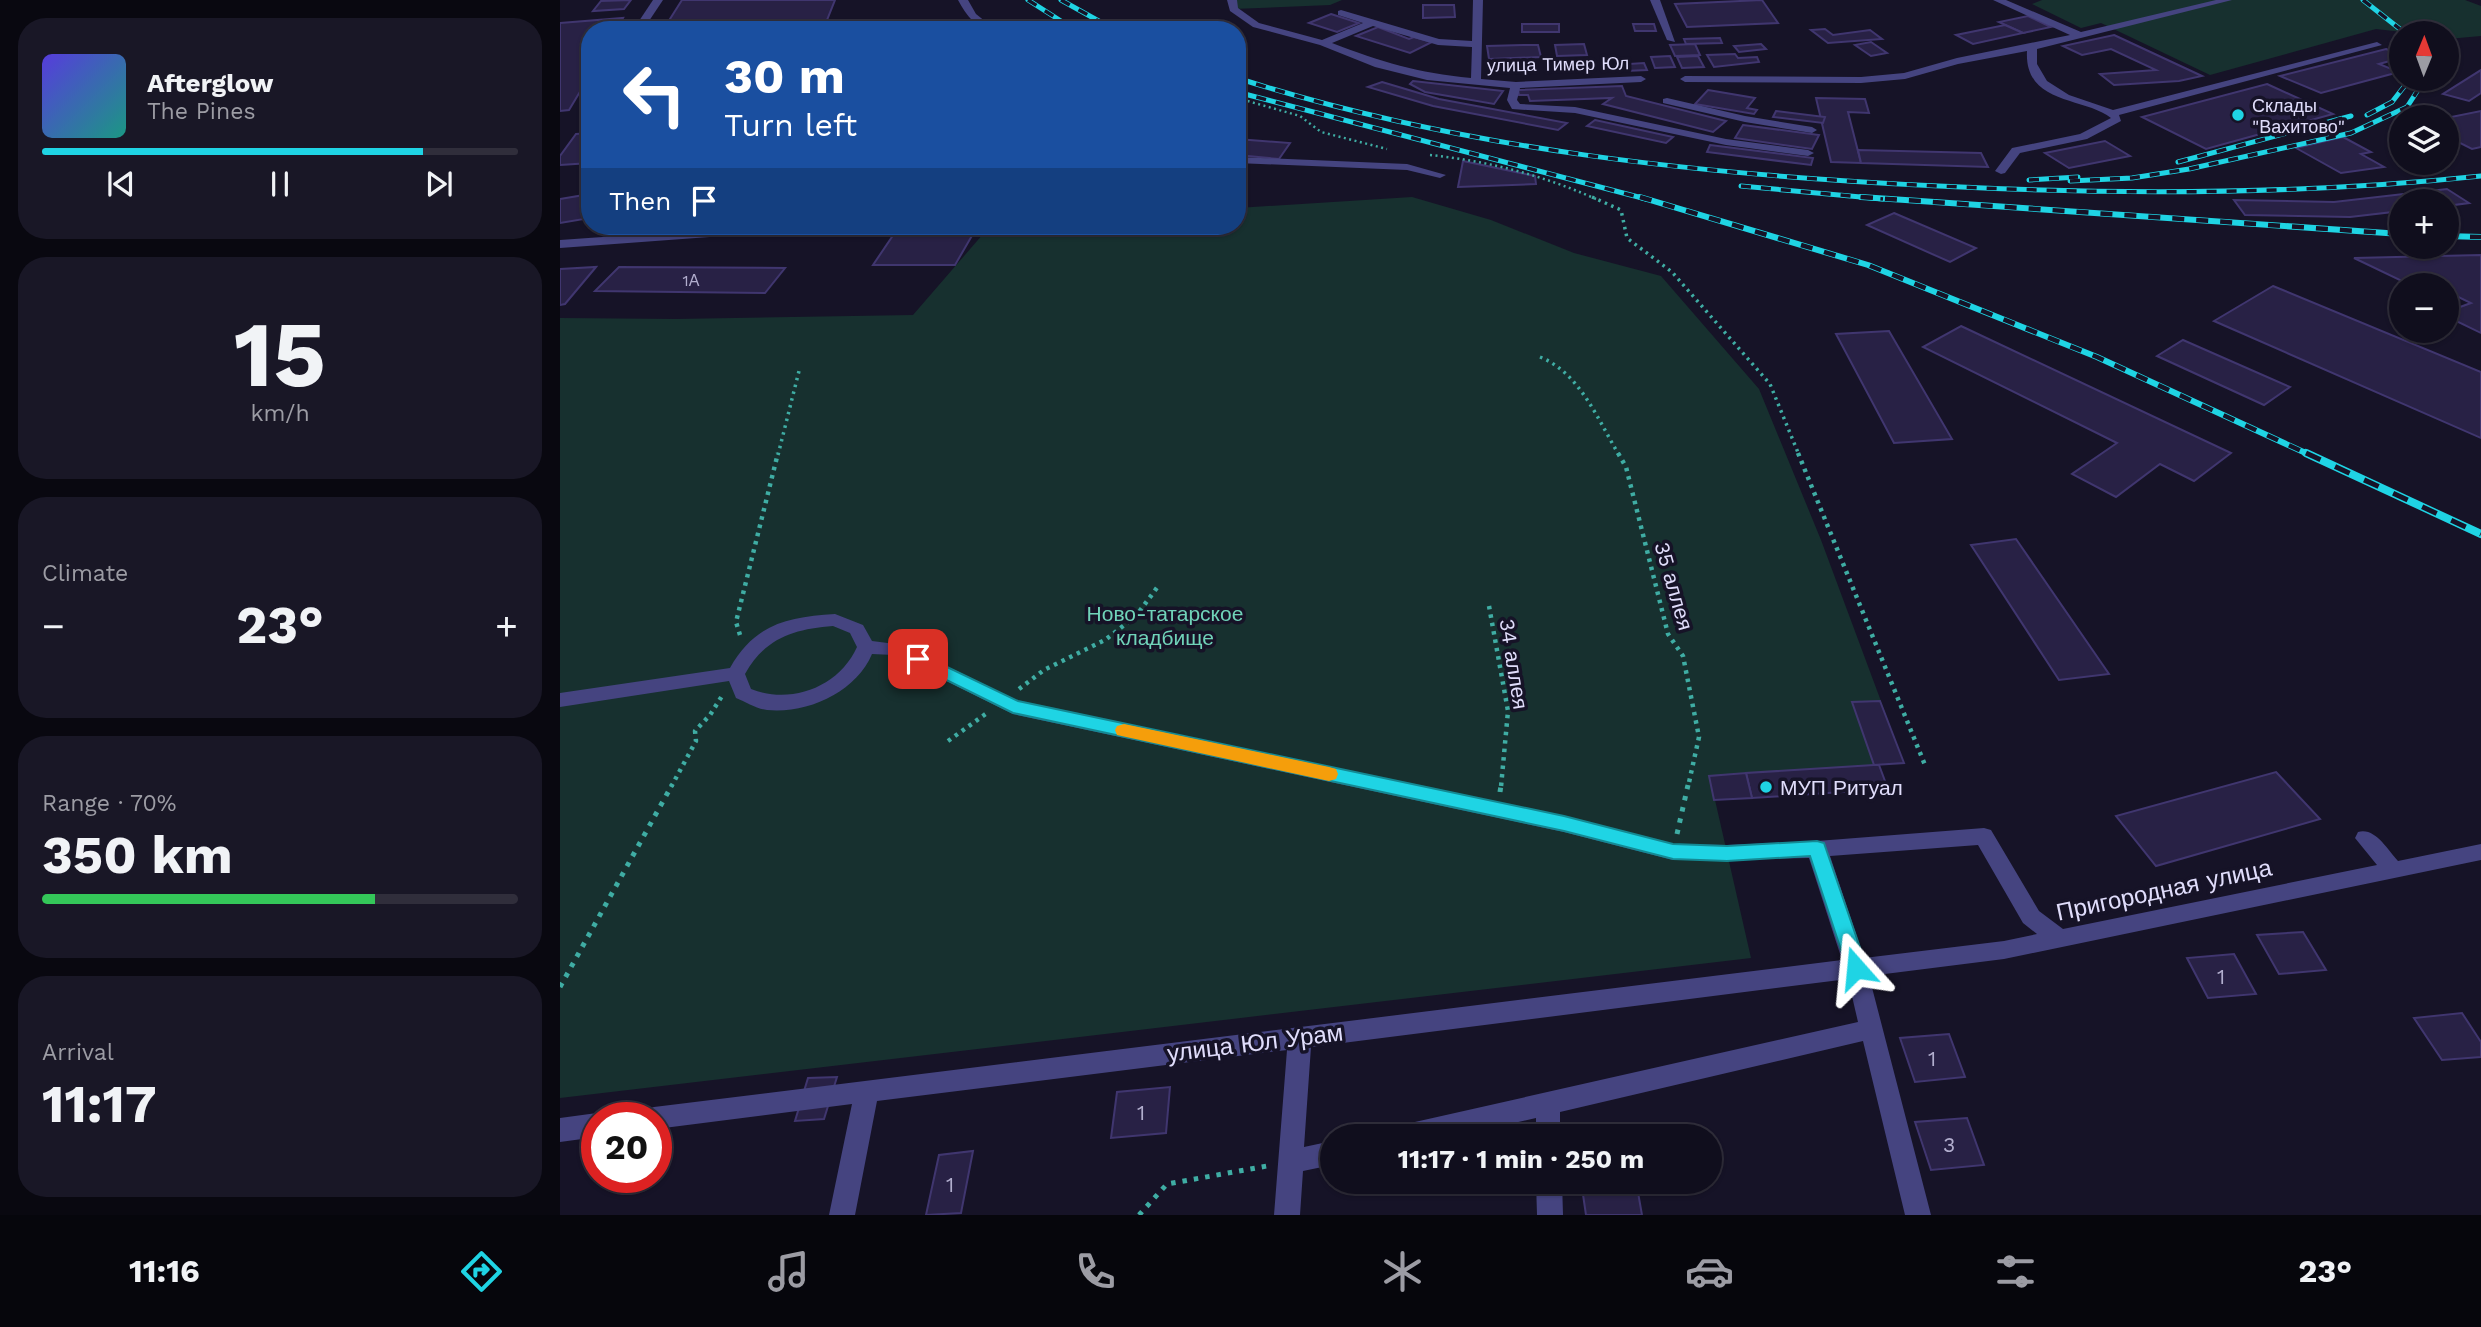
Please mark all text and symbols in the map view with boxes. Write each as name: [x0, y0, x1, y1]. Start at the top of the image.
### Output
north arrow: [2389, 21, 2459, 91]
map controls: [2389, 21, 2459, 343]
text: 30 m: [724, 47, 845, 105]
icon: left: [609, 49, 700, 140]
street label: улица Тимер Юл: [1487, 52, 1629, 76]
text: Afterglow: [147, 68, 273, 98]
place label: Склады "Вахитово": [2252, 95, 2345, 137]
text: The Pines: [147, 98, 256, 125]
button: layers: [2389, 105, 2459, 175]
text: Turn left: [724, 106, 857, 144]
marker: Склады "Вахитово": [2230, 107, 2246, 123]
icon: previous: [102, 165, 140, 203]
icon: pause: [261, 165, 299, 203]
icon: next: [420, 165, 458, 203]
icon: arrive: [685, 182, 723, 220]
text: Then: [609, 186, 671, 216]
button: +: [2389, 189, 2459, 259]
house number: 1А: [683, 271, 700, 290]
button: −: [2389, 273, 2459, 343]
text: 15: [234, 301, 326, 408]
text: km/h: [250, 400, 310, 427]
street label: 35 аллея: [1649, 539, 1699, 633]
text: Climate: [42, 560, 128, 587]
text: 23°: [236, 595, 324, 656]
park label: Ново-татарское кладбище: [1087, 601, 1243, 650]
text: −: [42, 604, 65, 648]
text: +: [495, 604, 518, 648]
street label: 34 аллея: [1494, 617, 1534, 711]
pin: [888, 629, 948, 689]
icon: arrive: [899, 640, 937, 678]
place label: МУП Ритуал: [1780, 775, 1903, 800]
marker: МУП Ритуал: [1758, 779, 1774, 795]
text: Range · 70%: [42, 790, 176, 817]
text: 350 km: [42, 825, 233, 886]
street label: Пригородная улица: [2054, 853, 2275, 927]
position arrow: [1819, 931, 1893, 1005]
house number: 1: [2217, 964, 2225, 989]
street label: улица Юл Урам: [1166, 1018, 1344, 1068]
text: Arrival: [42, 1039, 114, 1066]
house number: 1: [1928, 1046, 1936, 1071]
text: 11:17: [42, 1074, 157, 1135]
house number: 1: [1137, 1100, 1145, 1125]
speed limit sign: 20: [581, 1102, 672, 1193]
house number: 3: [1943, 1132, 1955, 1157]
text: 11:17 · 1 min · 250 m: [1398, 1144, 1644, 1174]
house number: 1: [946, 1172, 954, 1197]
icon: directions: [457, 1247, 506, 1296]
icon: music: [764, 1247, 813, 1296]
icon: phone: [1071, 1247, 1120, 1296]
icon: climate: [1378, 1247, 1427, 1296]
icon: car: [1685, 1247, 1734, 1296]
icon: filters: [1991, 1247, 2040, 1296]
text: 11:16: [129, 1252, 200, 1290]
text: 23°: [2298, 1252, 2352, 1290]

